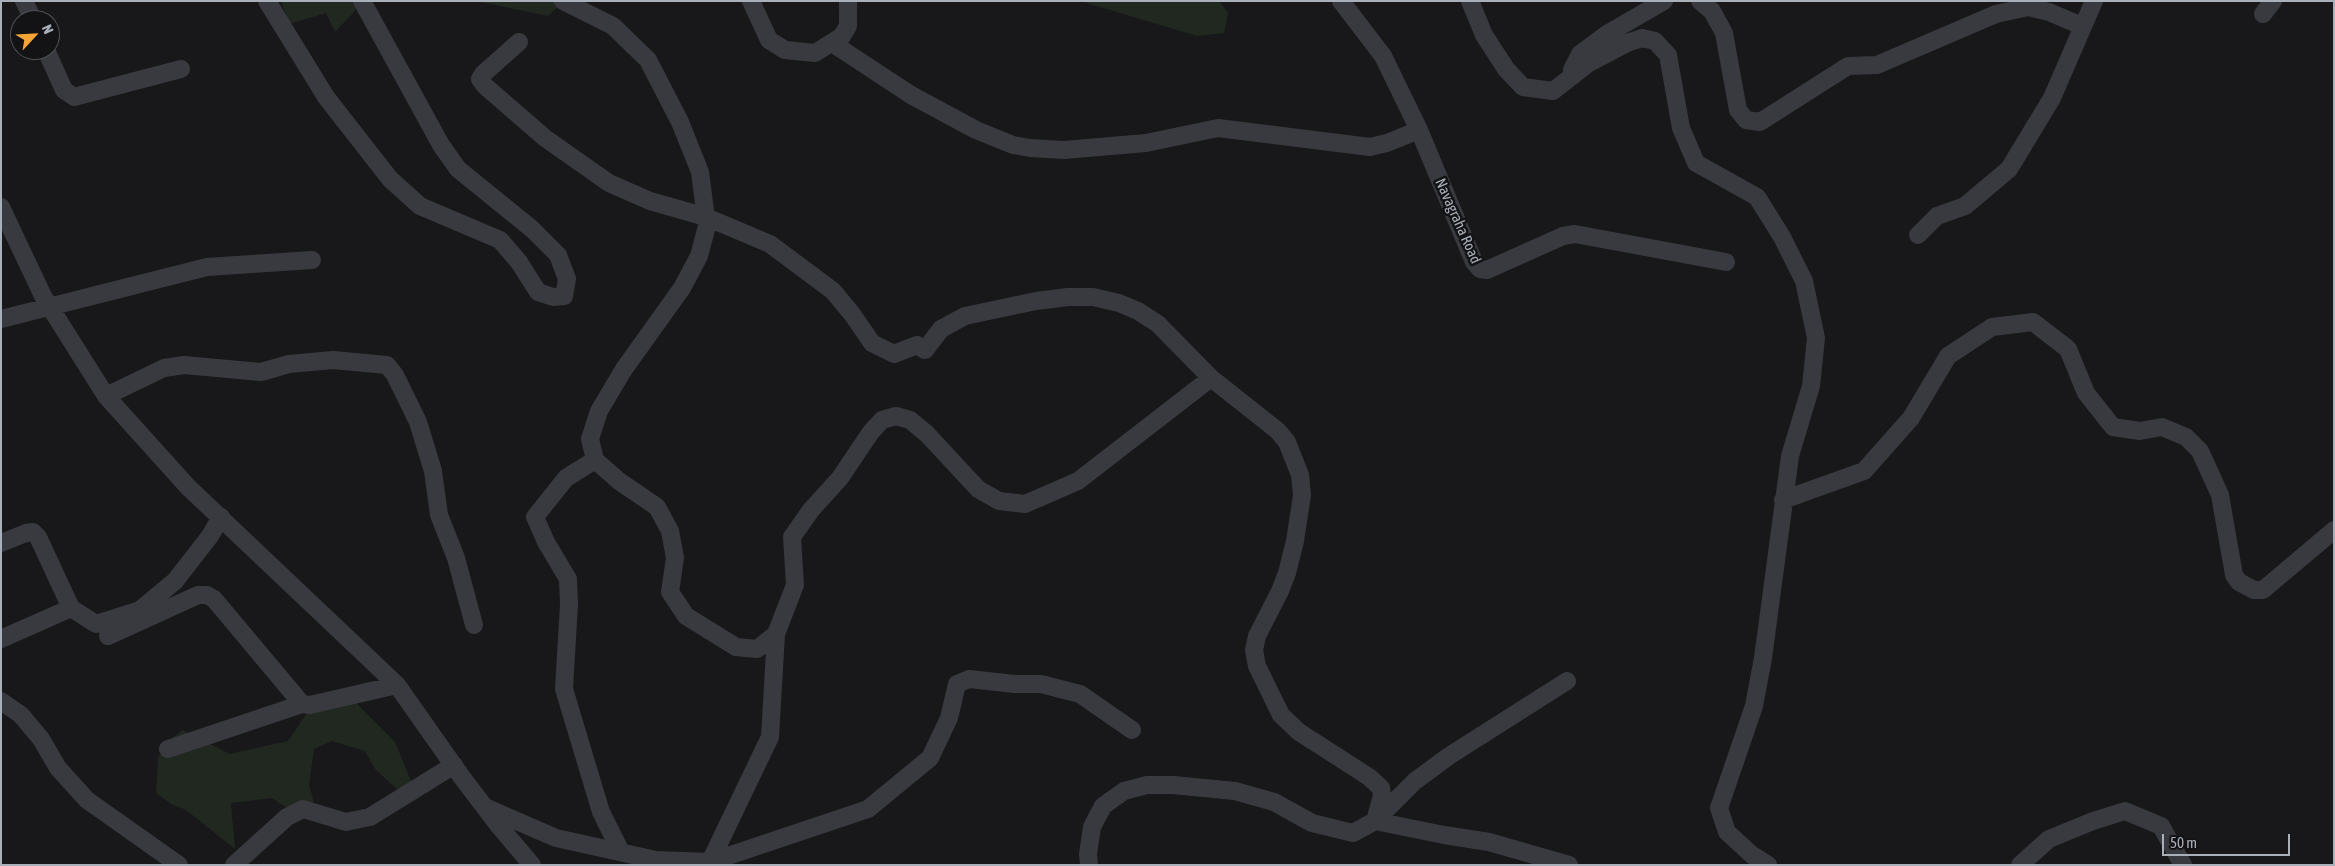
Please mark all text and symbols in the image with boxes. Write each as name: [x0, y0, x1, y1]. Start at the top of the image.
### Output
north arrow: [10, 10, 60, 60]
text: N: [39, 22, 57, 36]
street label: Navagraha Road: [1431, 176, 1485, 266]
scale bar: [2165, 824, 2292, 856]
text: 50 m: [2170, 834, 2197, 851]

